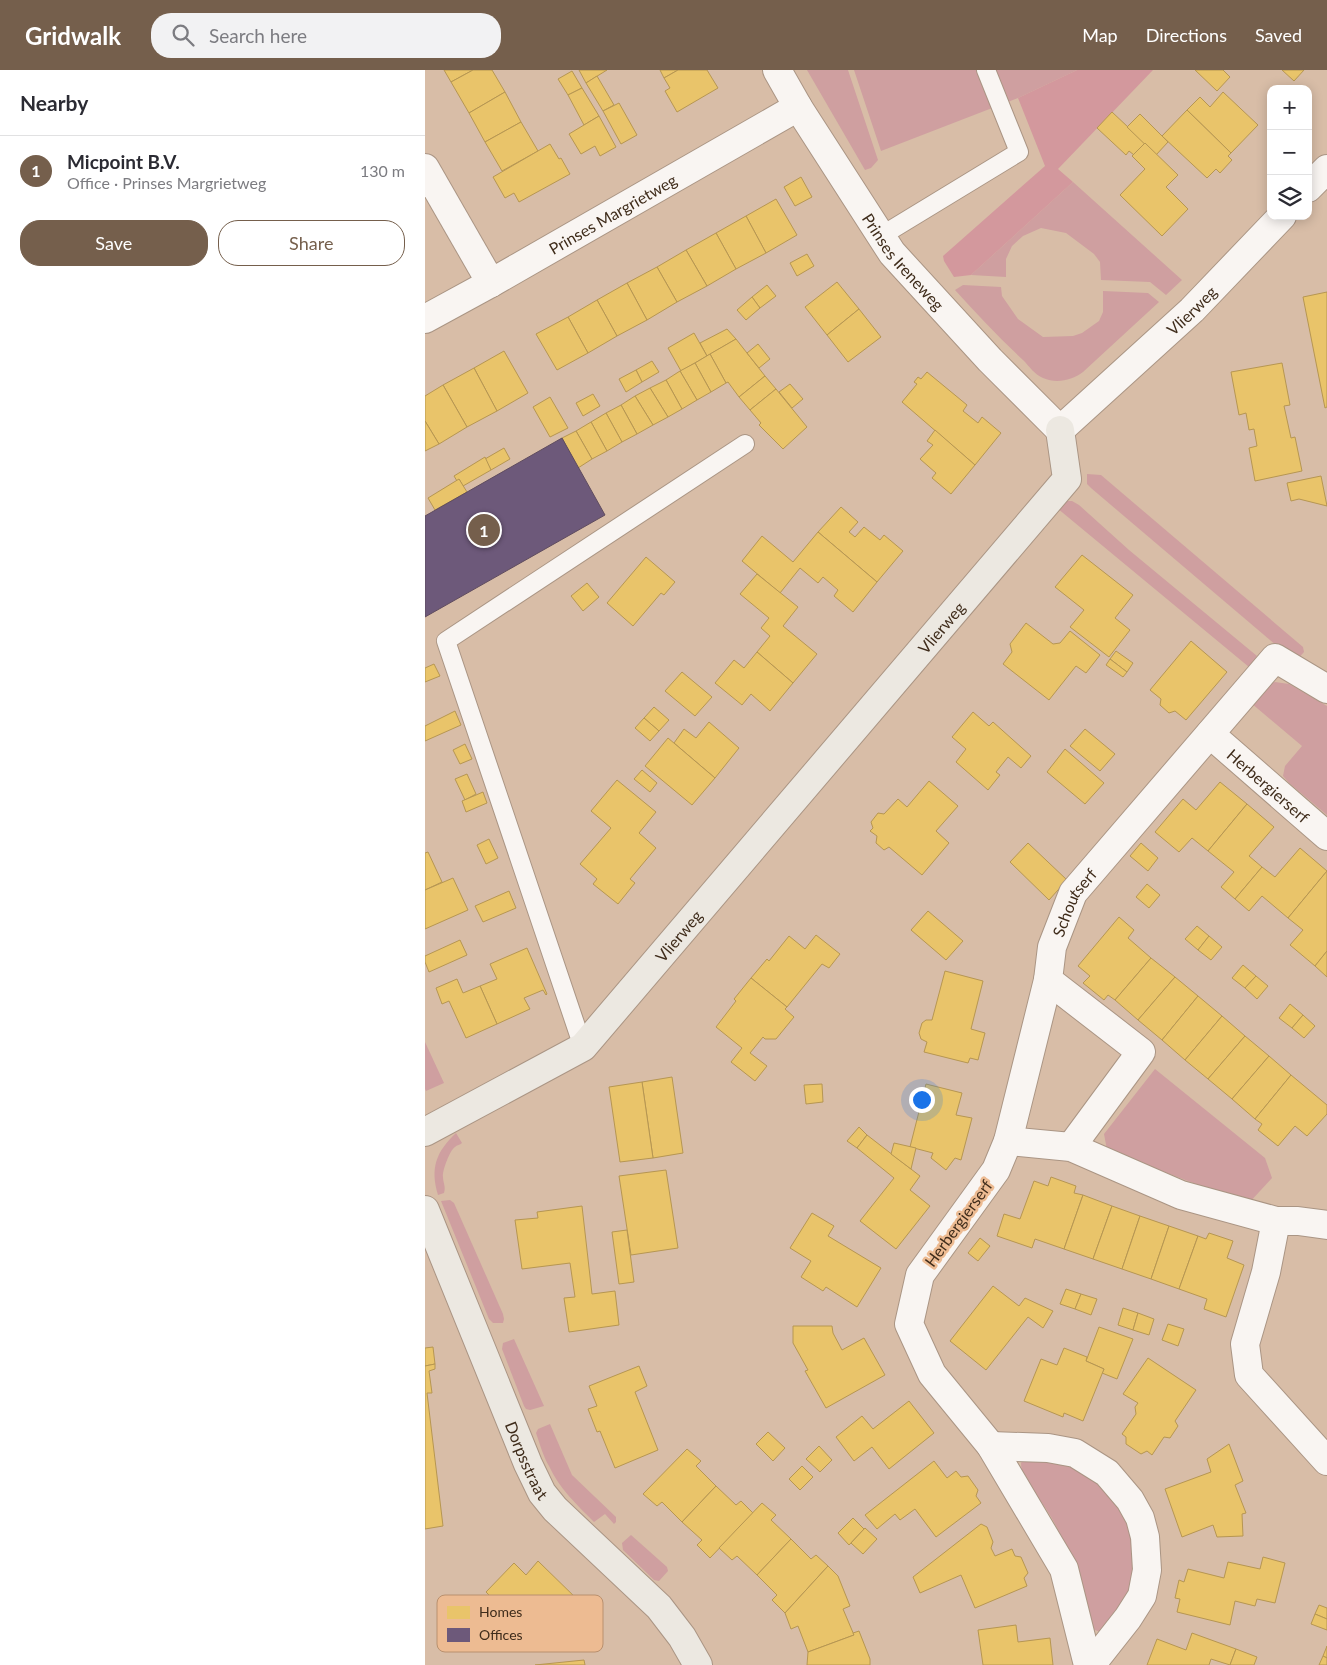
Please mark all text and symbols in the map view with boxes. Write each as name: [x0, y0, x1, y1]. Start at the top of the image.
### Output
search box: [151, 13, 501, 58]
text: Gridwalk: [25, 21, 121, 50]
icon: search: [169, 21, 197, 49]
text: Search here: [209, 24, 307, 47]
text: Map: [1082, 24, 1118, 46]
text: Directions: [1146, 24, 1227, 46]
text: Saved: [1255, 24, 1302, 46]
map controls: [1267, 85, 1312, 220]
button: +: [1267, 85, 1312, 130]
text: Nearby: [20, 90, 88, 115]
button: −: [1267, 130, 1312, 175]
text: Micpoint B.V.: [67, 150, 180, 173]
text: 1: [31, 161, 41, 180]
text: 130 m: [360, 161, 405, 180]
street label: Prinses Margrietweg: [545, 169, 680, 258]
text: Office · Prinses Margrietweg: [67, 173, 266, 192]
button: layers: [1267, 175, 1312, 220]
street label: Prinses Ireneweg: [859, 209, 949, 314]
button: Save: [20, 220, 208, 266]
button: Share: [218, 220, 405, 266]
street label: Vlierweg: [1162, 282, 1220, 338]
pin: 1: [468, 511, 500, 549]
street label: Vlierweg: [913, 597, 968, 657]
street label: Herbergierserf: [1224, 744, 1314, 826]
street label: Schoutserf: [1048, 864, 1100, 939]
street label: Vlierweg: [651, 906, 705, 965]
your location: [909, 1087, 935, 1113]
street label: Herbergierserf: [920, 1176, 996, 1270]
street label: Dorpsstraat: [502, 1418, 553, 1503]
legend: [437, 1595, 603, 1652]
text: Homes: [479, 1603, 522, 1620]
text: Offices: [479, 1626, 523, 1643]

